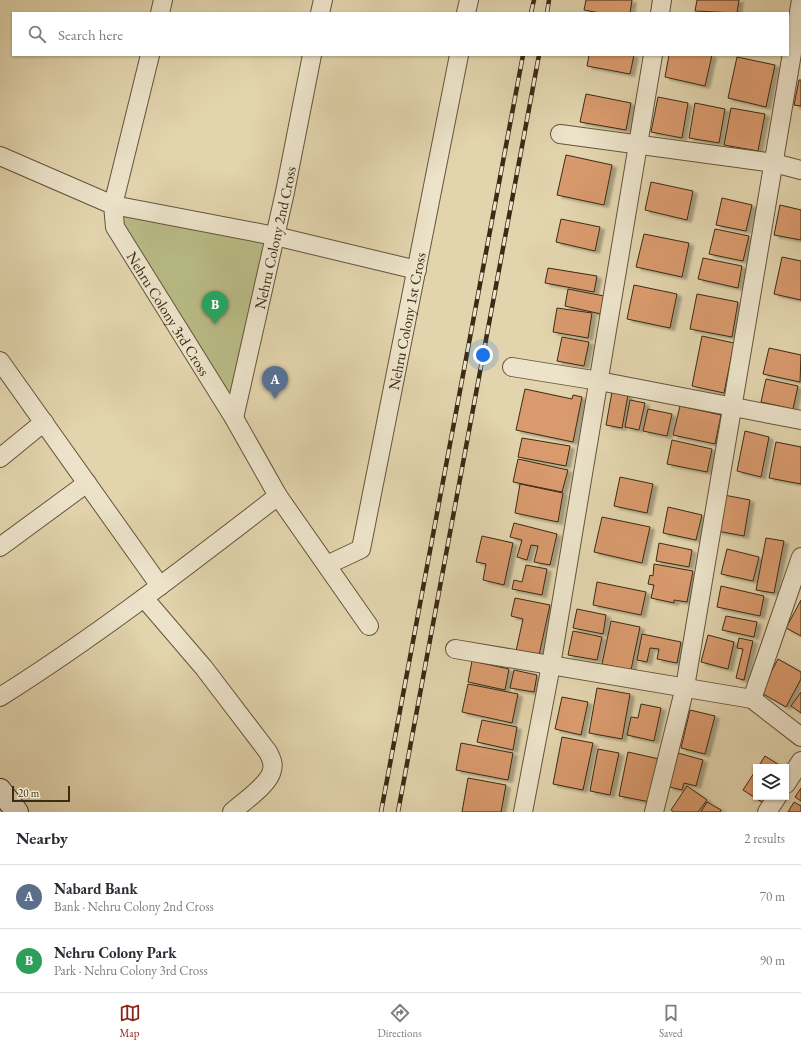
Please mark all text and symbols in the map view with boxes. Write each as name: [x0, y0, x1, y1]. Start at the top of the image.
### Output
search box: [12, 12, 789, 56]
icon: search: [26, 23, 48, 45]
text: Search here: [58, 25, 123, 44]
street label: Nehru Colony 2nd Cross: [249, 164, 299, 311]
street label: Nehru Colony 3rd Cross: [123, 248, 215, 379]
street label: Nehru Colony 1st Cross: [383, 250, 429, 391]
pin: B: [202, 291, 228, 324]
your location: [473, 345, 493, 365]
pin: A: [262, 366, 288, 399]
map controls: [753, 764, 789, 800]
button: layers: [753, 764, 789, 800]
scale bar: [12, 784, 70, 803]
text: 20 m: [18, 786, 39, 800]
text: Nearby: [16, 827, 68, 849]
text: 2 results: [744, 830, 785, 847]
text: Nabard Bank: [54, 879, 138, 898]
text: A: [24, 888, 34, 905]
text: 70 m: [760, 888, 785, 905]
text: Bank · Nehru Colony 2nd Cross: [54, 898, 214, 915]
text: Nehru Colony Park: [54, 943, 177, 962]
text: B: [25, 952, 33, 969]
text: 90 m: [760, 952, 785, 969]
text: Park · Nehru Colony 3rd Cross: [54, 962, 208, 979]
tab: Map: [119, 1002, 141, 1040]
tab: Directions: [378, 1002, 422, 1040]
tab: Saved: [659, 1002, 682, 1040]

